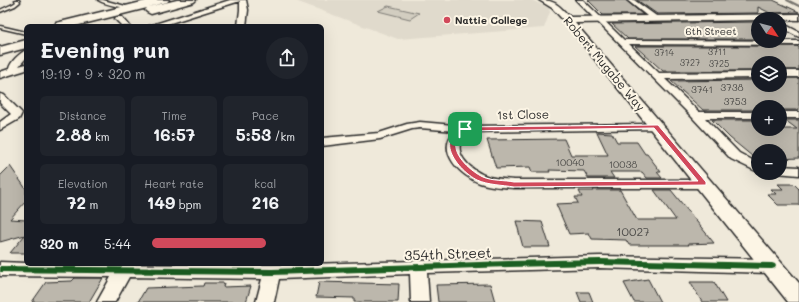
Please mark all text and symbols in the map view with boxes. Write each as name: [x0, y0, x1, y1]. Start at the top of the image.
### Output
north arrow: [751, 12, 787, 48]
map controls: [751, 12, 787, 180]
place label: Nattie College: [455, 13, 527, 27]
street label: Robert Mugabe Way: [560, 13, 649, 114]
marker: Nattie College: [442, 15, 452, 25]
street label: 6th Street: [685, 24, 737, 38]
text: Evening run: [40, 35, 170, 64]
button: share: [266, 37, 308, 79]
house number: 3711: [708, 46, 726, 57]
house number: 3714: [654, 47, 675, 58]
button: layers: [751, 56, 787, 92]
house number: 3727: [680, 57, 700, 68]
house number: 3725: [709, 58, 729, 69]
text: 19:19 · 9 × 320 m: [40, 65, 145, 82]
house number: 3738: [720, 80, 744, 94]
house number: 3741: [691, 82, 713, 96]
house number: 3753: [723, 94, 747, 108]
button: +: [751, 100, 787, 136]
street label: 1st Close: [497, 106, 549, 122]
text: Distance: [59, 108, 106, 123]
text: Time: [161, 108, 187, 123]
text: Pace: [252, 108, 279, 123]
pin: [448, 112, 482, 146]
icon: arrive: [454, 118, 476, 140]
text: 2.88: [56, 123, 92, 145]
text: 16:57: [153, 123, 195, 145]
text: 5:53: [236, 123, 271, 145]
text: km: [92, 129, 110, 144]
text: /km: [271, 129, 295, 144]
button: −: [751, 144, 787, 180]
house number: 10040: [556, 155, 584, 169]
house number: 10038: [609, 157, 637, 171]
text: Elevation: [58, 176, 107, 191]
text: Heart rate: [144, 176, 204, 191]
text: kcal: [254, 176, 276, 191]
text: 72: [67, 191, 86, 213]
text: 149: [147, 191, 175, 213]
text: 216: [252, 191, 279, 213]
text: m: [86, 197, 98, 212]
text: bpm: [175, 197, 201, 212]
house number: 10027: [616, 223, 650, 239]
text: 320 m: [40, 235, 78, 252]
text: 5:44: [104, 235, 131, 252]
street label: 354th Street: [404, 242, 492, 265]

